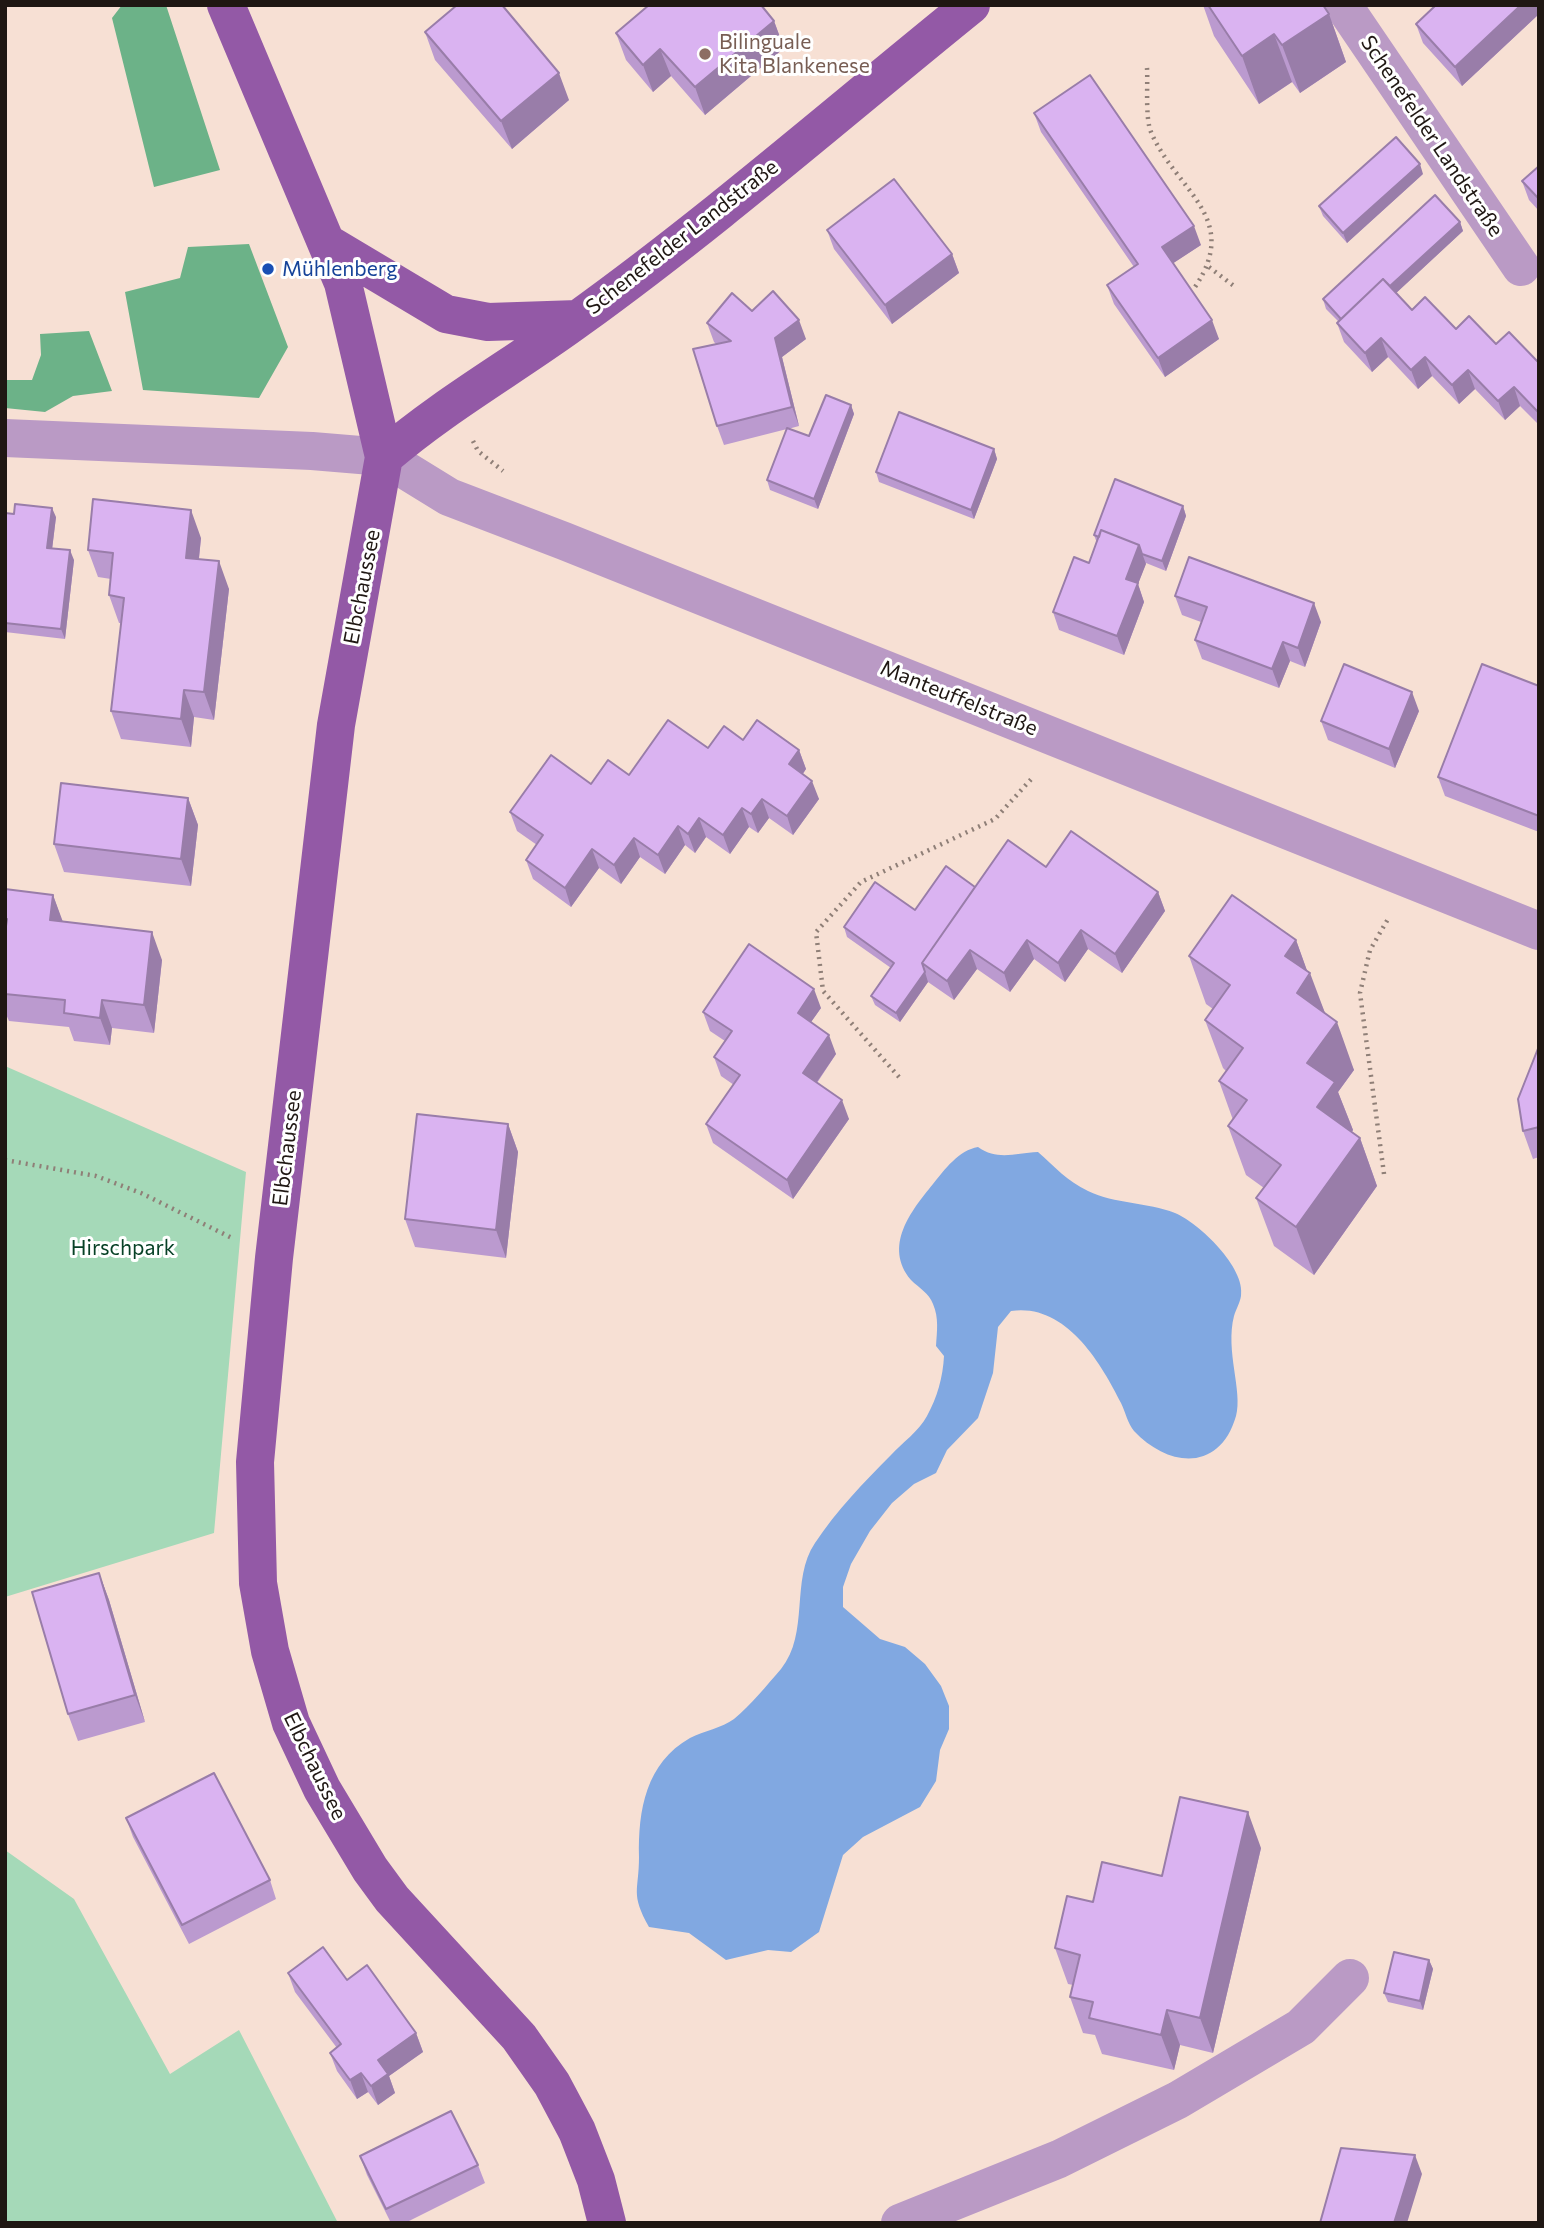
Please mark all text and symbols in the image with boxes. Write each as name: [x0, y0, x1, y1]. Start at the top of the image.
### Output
place label: Bilinguale Kita Blankenese: [719, 29, 870, 79]
street label: Schenefelder Landstraße: [1355, 31, 1509, 241]
marker: Bilinguale Kita Blankenese: [697, 46, 713, 62]
street label: Schenefelder Landstraße: [581, 154, 783, 320]
place label: Mühlenberg: [282, 256, 398, 282]
marker: Mühlenberg: [260, 261, 276, 277]
street label: Elbchaussee: [339, 527, 385, 647]
street label: Manteuffelstraße: [877, 655, 1041, 741]
street label: Elbchaussee: [267, 1089, 307, 1207]
park label: Hirschpark: [71, 1235, 175, 1261]
street label: Elbchaussee: [278, 1708, 352, 1824]

